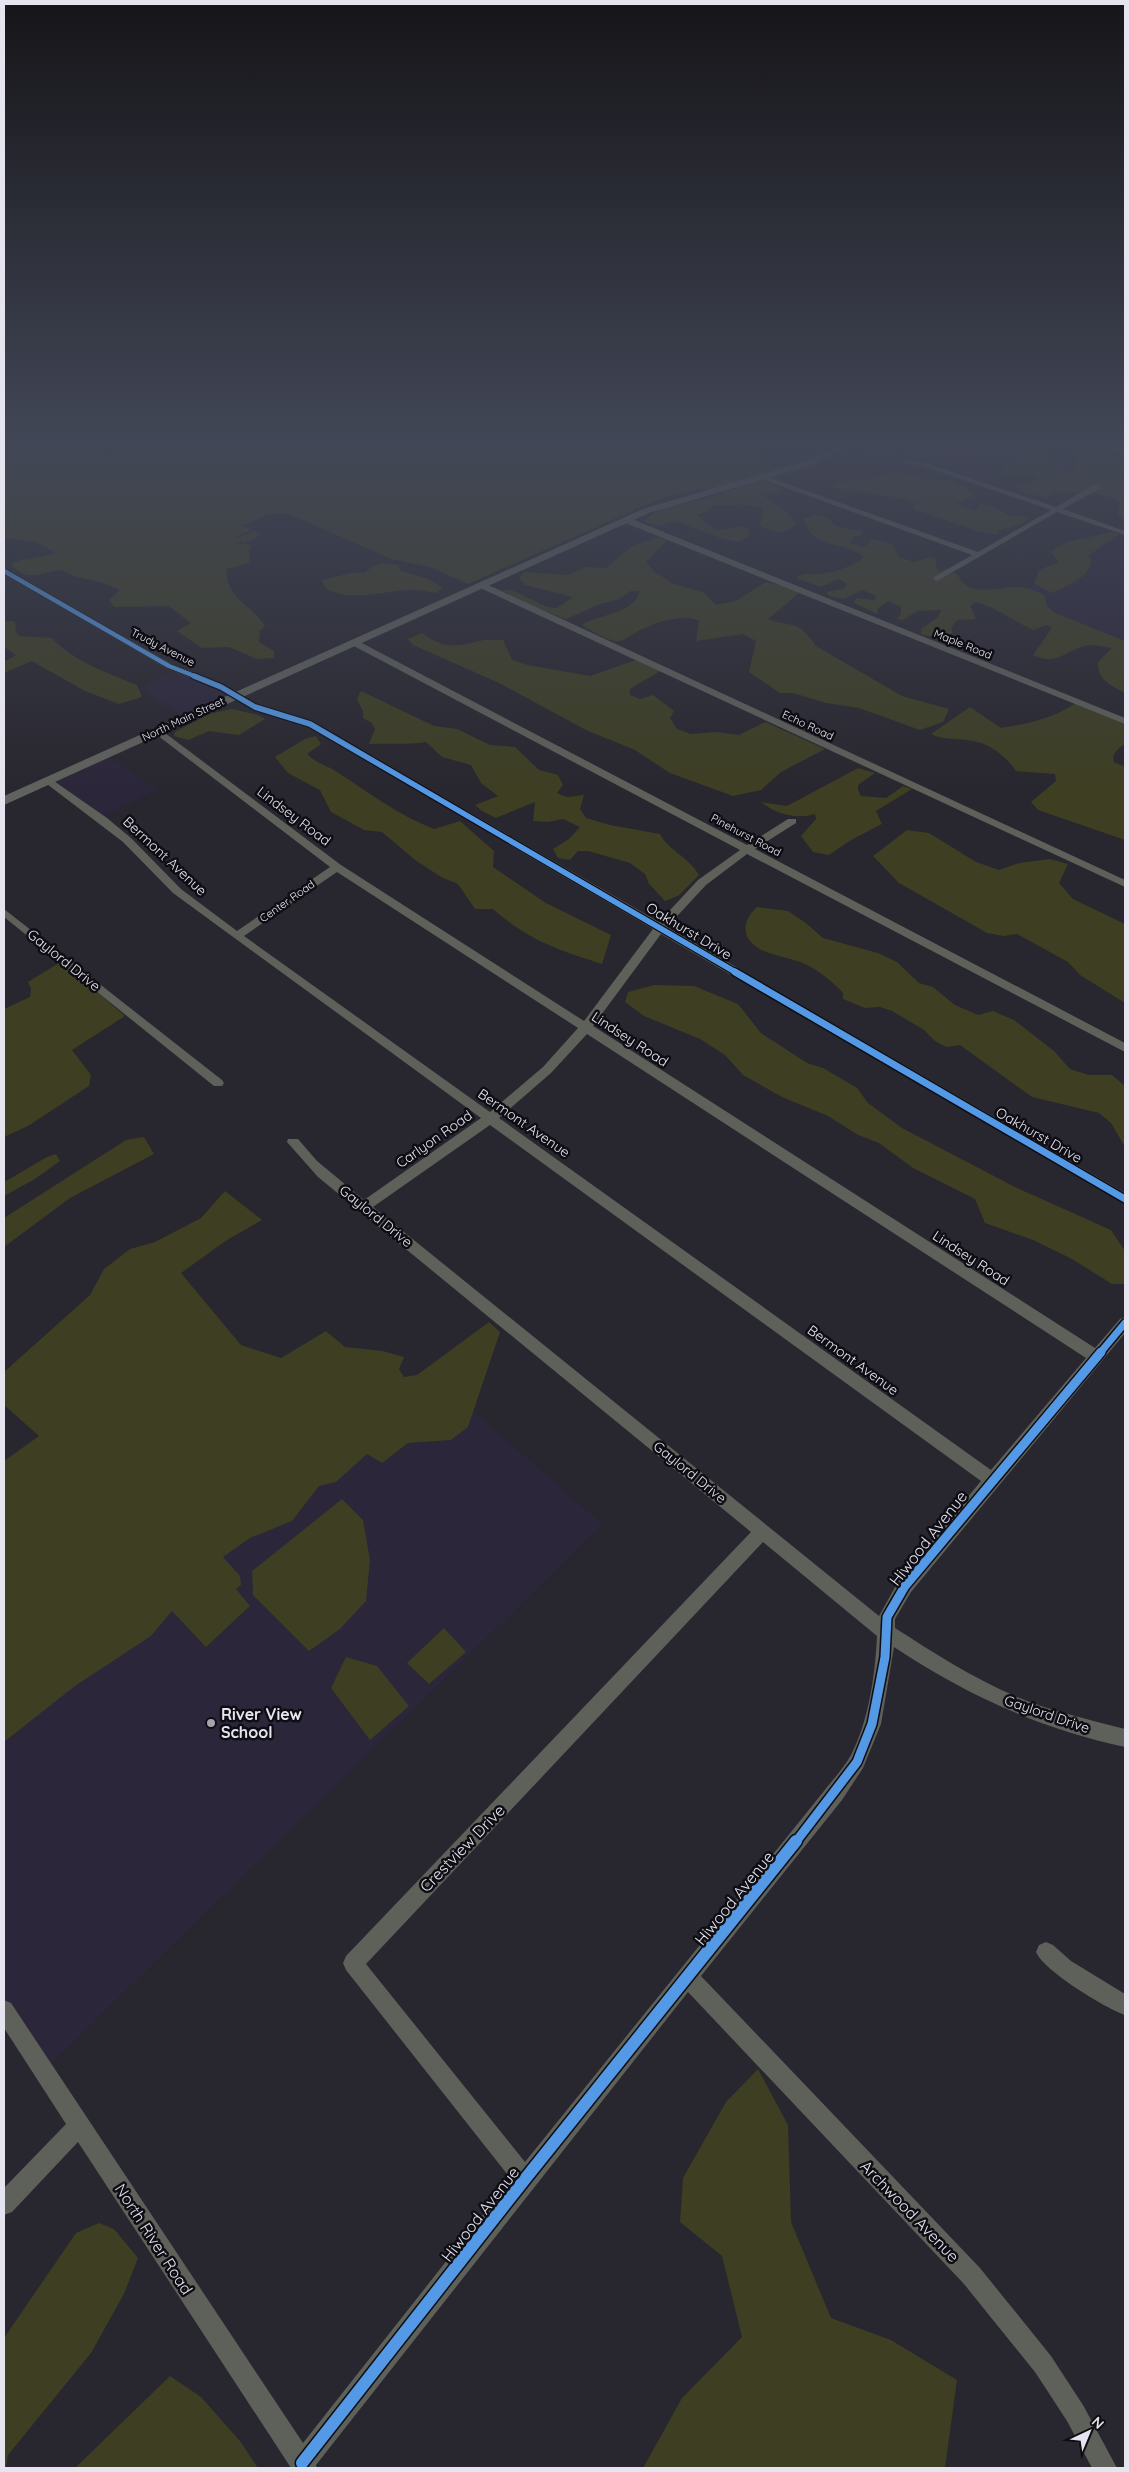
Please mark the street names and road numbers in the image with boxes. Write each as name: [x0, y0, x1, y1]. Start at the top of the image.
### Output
street label: Trudy Avenue: [129, 625, 197, 669]
street label: Maple Road: [932, 626, 994, 662]
street label: North Main Street: [140, 694, 227, 744]
street label: Echo Road: [780, 707, 836, 743]
street label: Lindsey Road: [253, 782, 335, 850]
street label: Pinehurst Road: [709, 811, 783, 859]
street label: Bermont Avenue: [119, 813, 211, 900]
street label: Center Road: [257, 877, 317, 925]
street label: Oakhurst Drive: [643, 898, 735, 964]
street label: Gaylord Drive: [24, 925, 104, 995]
street label: Lindsey Road: [588, 1008, 672, 1070]
street label: Bermont Avenue: [475, 1085, 574, 1161]
street label: Oakhurst Drive: [993, 1103, 1085, 1167]
street label: Carlyon Road: [392, 1106, 476, 1172]
street label: Gaylord Drive: [336, 1181, 416, 1251]
street label: Lindsey Road: [929, 1227, 1013, 1289]
street label: Bermont Avenue: [804, 1321, 902, 1399]
street label: Gaylord Drive: [650, 1437, 730, 1507]
street label: Hiwood Avenue: [885, 1486, 971, 1590]
street label: Gaylord Drive: [1002, 1691, 1092, 1737]
street label: Crestview Drive: [415, 1800, 509, 1896]
street label: Hiwood Avenue: [690, 1847, 778, 1949]
street label: Archwood Avenue: [856, 2156, 964, 2266]
street label: Hiwood Avenue: [437, 2162, 523, 2266]
street label: North River Road: [111, 2180, 197, 2298]

